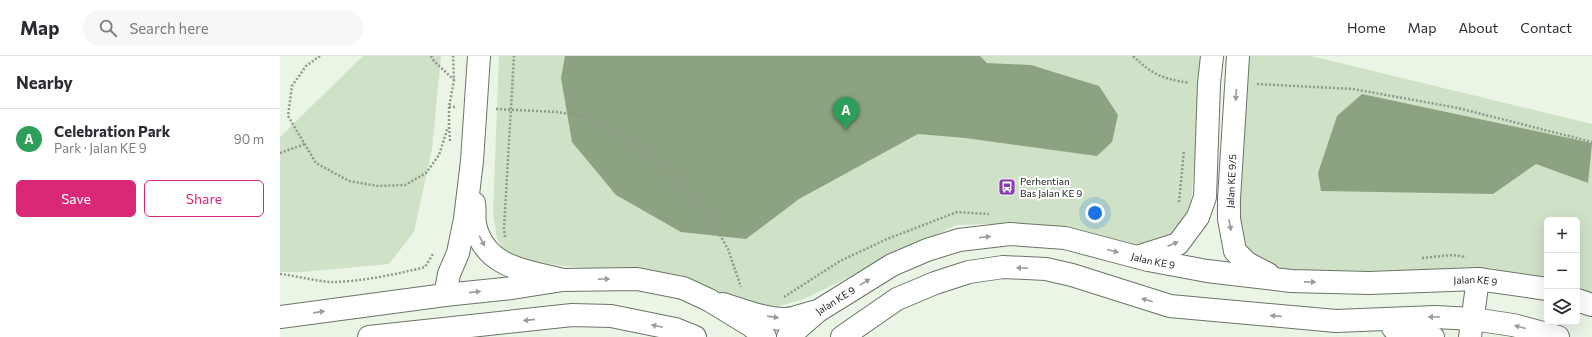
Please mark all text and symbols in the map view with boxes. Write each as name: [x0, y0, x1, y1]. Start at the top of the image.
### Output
search box: [83, 10, 363, 46]
text: Map: [20, 16, 59, 39]
icon: search: [97, 17, 119, 39]
text: Search here: [129, 19, 209, 37]
text: Home: [1347, 19, 1386, 36]
text: Map: [1408, 19, 1436, 36]
text: About: [1458, 19, 1498, 36]
text: Contact: [1520, 19, 1572, 36]
text: Nearby: [16, 72, 73, 93]
one-way arrow: [1233, 89, 1240, 101]
pin: A: [833, 97, 859, 130]
text: Celebration Park: [54, 122, 170, 140]
text: A: [24, 131, 34, 147]
text: 90 m: [234, 131, 264, 147]
text: Park · Jalan KE 9: [54, 140, 147, 156]
street label: Jalan KE 9/5: [1224, 153, 1238, 208]
place label: Perhentian Bas Jalan KE 9: [1020, 175, 1082, 199]
bus stop icon: Perhentian Bas Jalan KE 9: [997, 177, 1017, 197]
button: Save: [16, 180, 136, 217]
button: Share: [144, 180, 264, 217]
your location: [1085, 203, 1105, 223]
map controls: [1544, 217, 1580, 325]
button: +: [1544, 217, 1580, 253]
one-way arrow: [1228, 218, 1234, 231]
one-way arrow: [979, 234, 991, 240]
one-way arrow: [479, 235, 486, 247]
one-way arrow: [1167, 241, 1179, 248]
one-way arrow: [1107, 248, 1119, 254]
street label: Jalan KE 9: [1130, 250, 1176, 271]
button: −: [1544, 253, 1580, 289]
one-way arrow: [1015, 265, 1028, 271]
street label: Jalan KE 9: [1453, 273, 1498, 288]
one-way arrow: [598, 275, 610, 282]
one-way arrow: [860, 278, 870, 286]
one-way arrow: [1304, 278, 1316, 285]
street label: Jalan KE 9: [813, 284, 857, 317]
one-way arrow: [469, 288, 481, 295]
button: layers: [1544, 289, 1580, 325]
one-way arrow: [1141, 297, 1153, 303]
one-way arrow: [313, 309, 325, 315]
one-way arrow: [1270, 312, 1282, 319]
one-way arrow: [767, 314, 779, 320]
one-way arrow: [1427, 314, 1440, 320]
one-way arrow: [523, 316, 535, 323]
one-way arrow: [651, 322, 664, 328]
one-way arrow: [1514, 324, 1526, 330]

